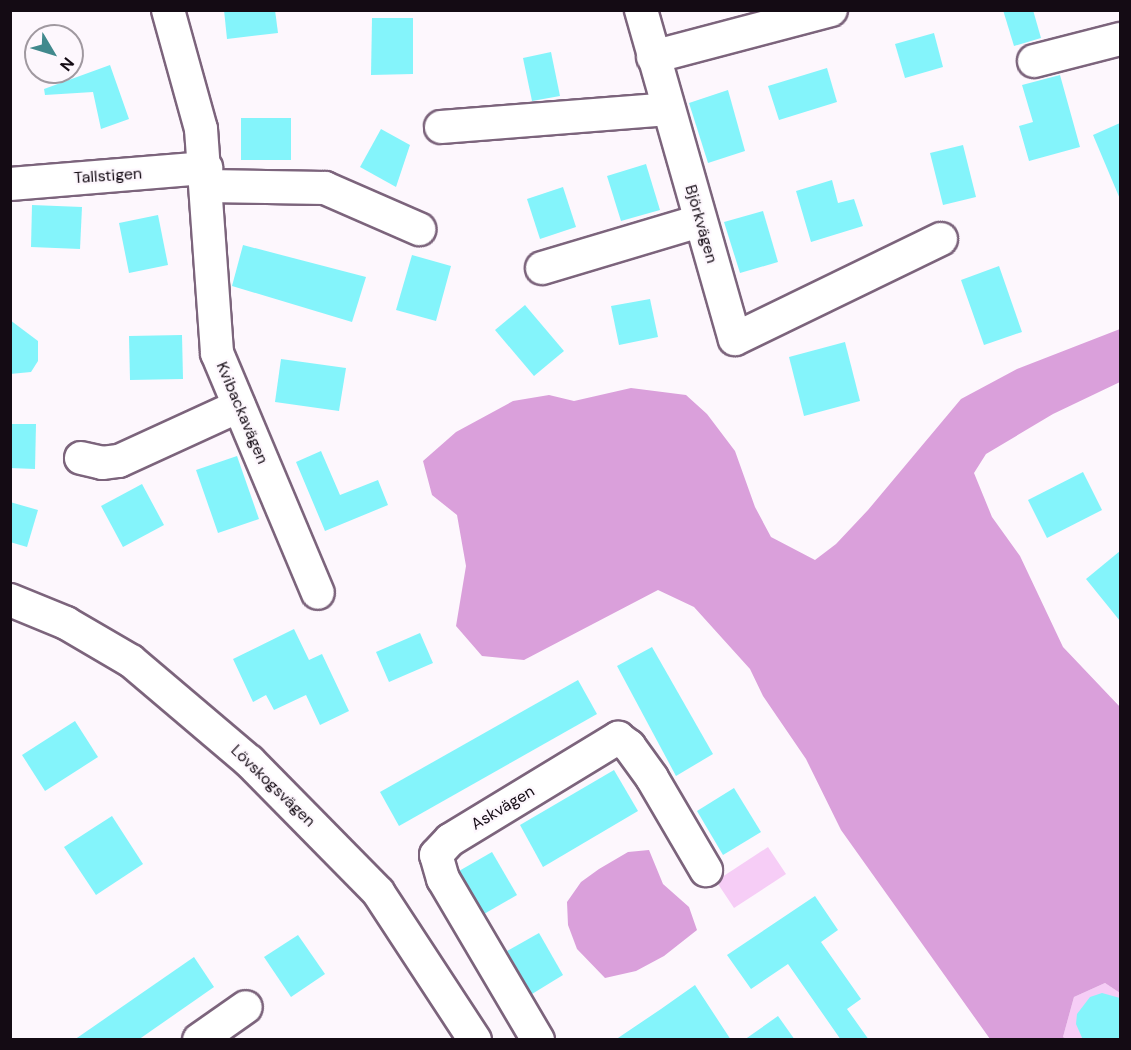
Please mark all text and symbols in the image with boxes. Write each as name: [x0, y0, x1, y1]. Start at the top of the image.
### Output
north arrow: [24, 24, 84, 84]
text: N: [55, 53, 79, 75]
street label: Tallstigen: [73, 164, 143, 188]
street label: Björkvägen: [681, 183, 721, 265]
street label: Kvibackavägen: [212, 359, 272, 467]
street label: Lövskogsvägen: [227, 741, 319, 831]
street label: Askvägen: [468, 782, 538, 834]

